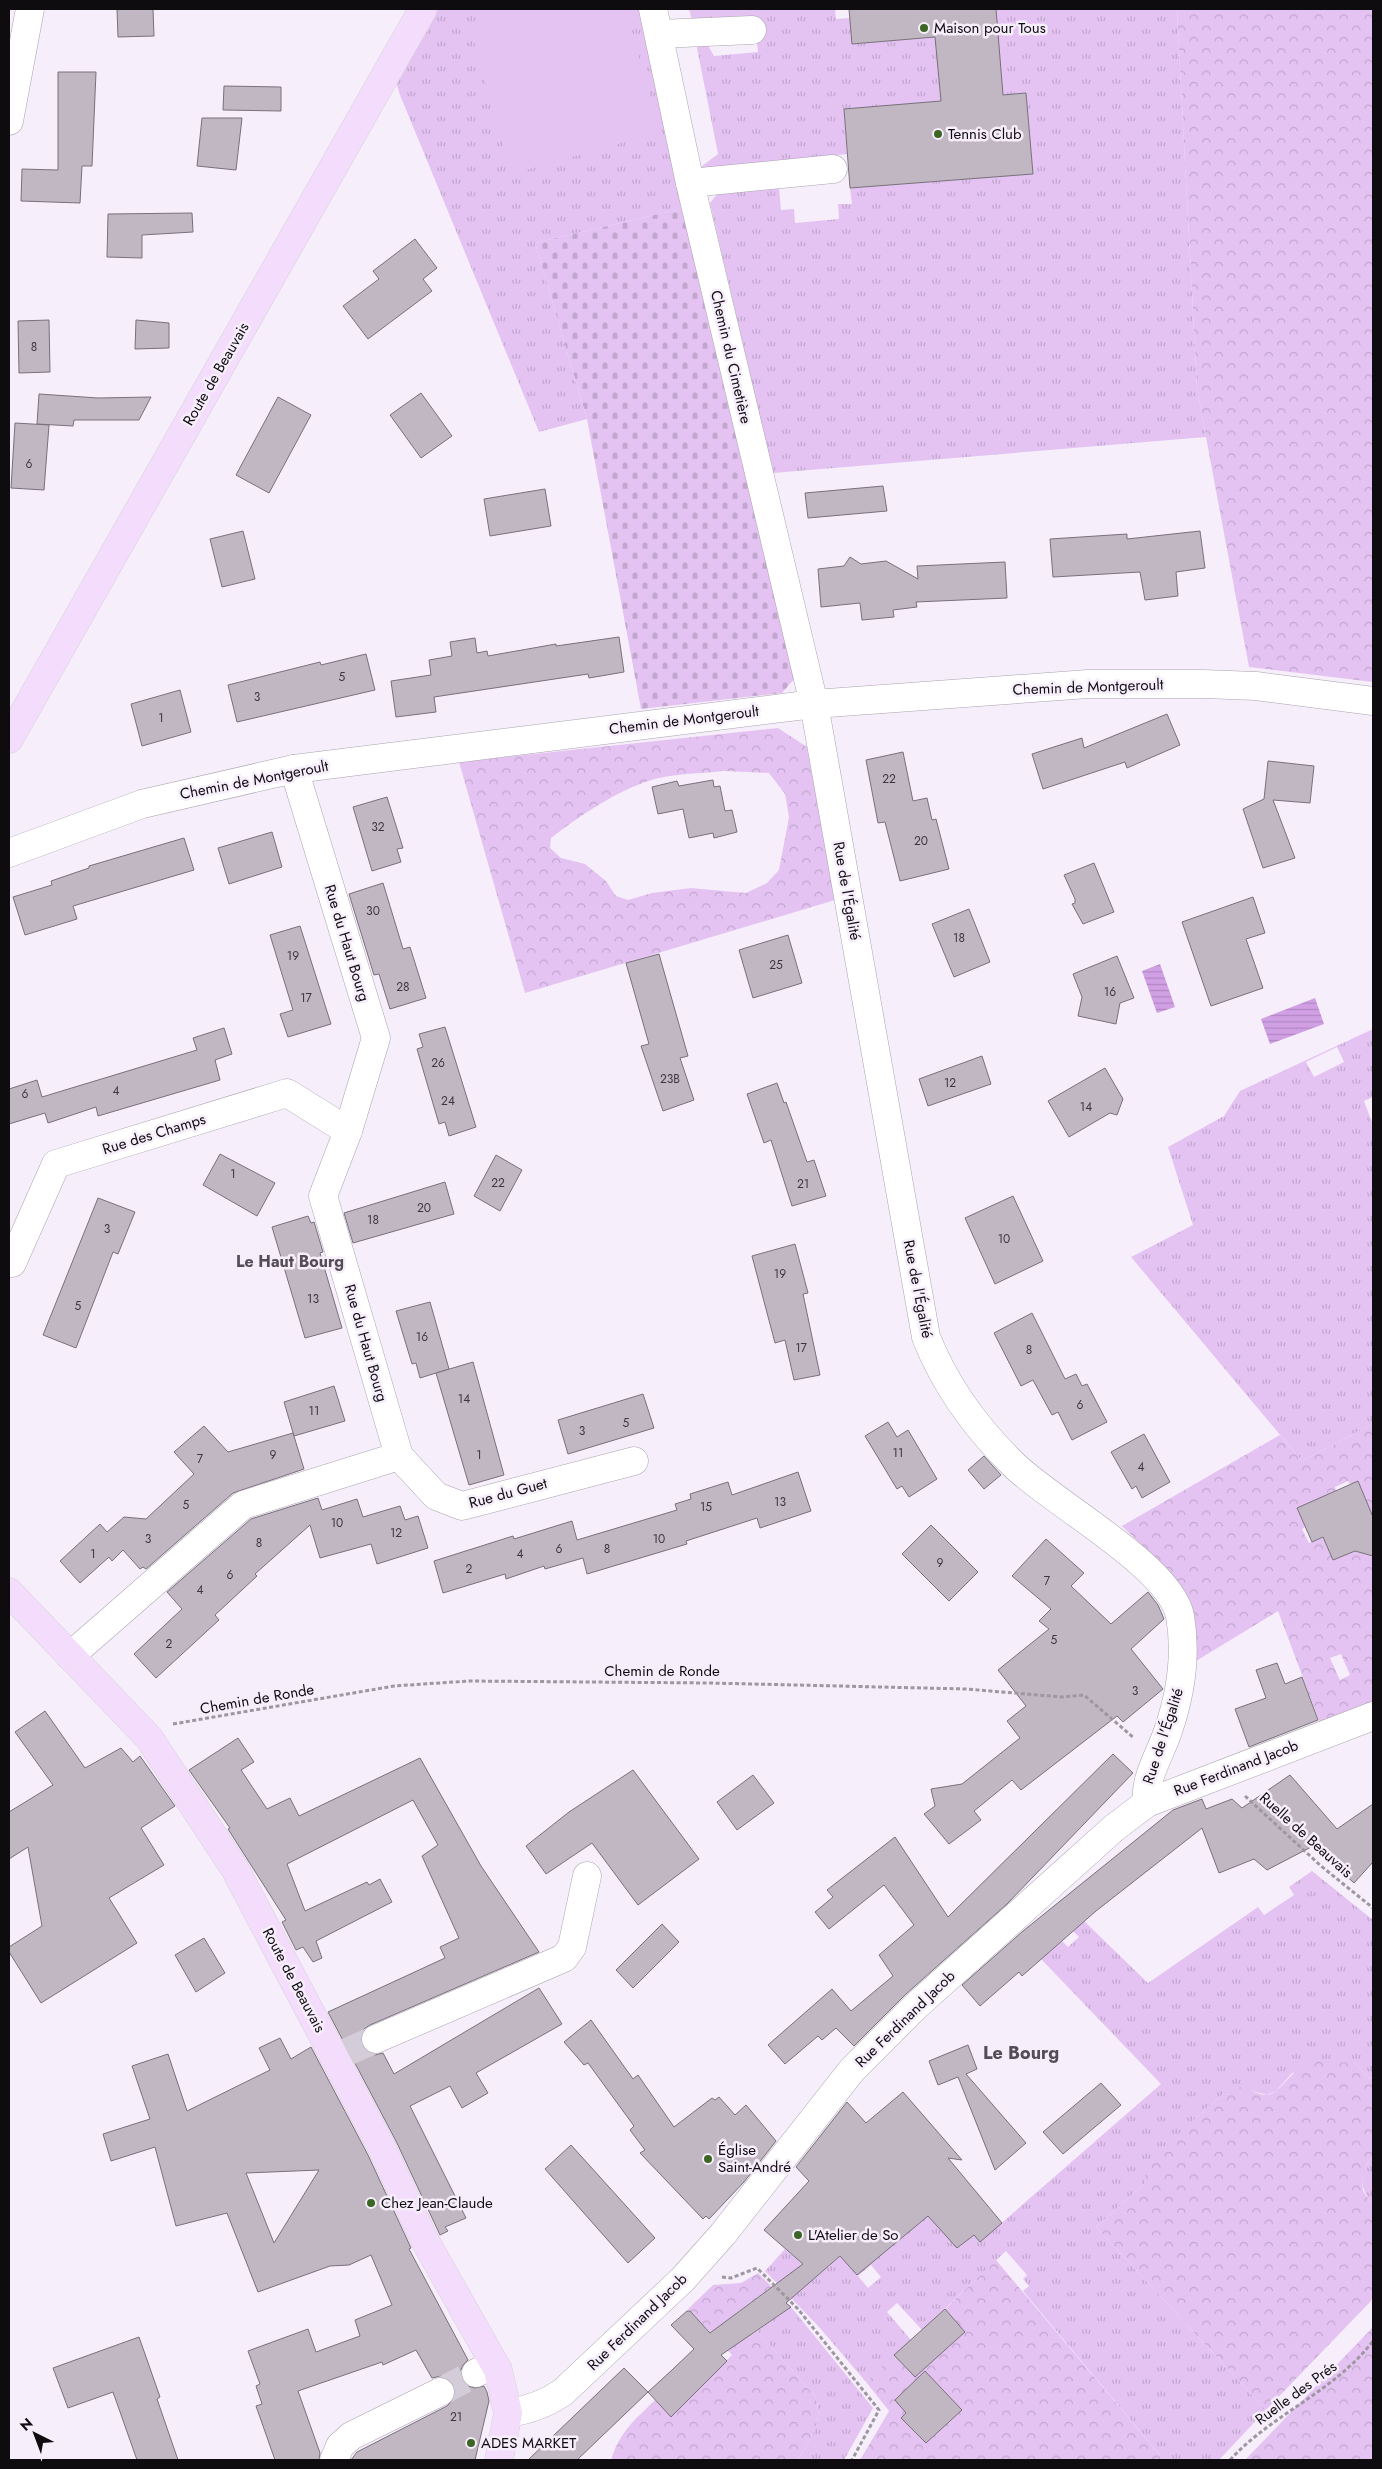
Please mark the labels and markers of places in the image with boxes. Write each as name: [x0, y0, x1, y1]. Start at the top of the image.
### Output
place label: Maison pour Tous: [934, 17, 1046, 39]
marker: Maison pour Tous: [918, 22, 930, 34]
place label: Tennis Club: [948, 123, 1022, 145]
marker: Tennis Club: [932, 128, 944, 140]
place label: Église Saint-André: [718, 2139, 791, 2178]
marker: Église Saint-André: [702, 2153, 714, 2165]
place label: Chez Jean-Claude: [381, 2192, 493, 2214]
marker: Chez Jean-Claude: [365, 2197, 377, 2209]
place label: L'Atelier de So: [808, 2224, 899, 2246]
marker: L'Atelier de So: [792, 2229, 804, 2241]
place label: ADES MARKET: [481, 2432, 576, 2454]
marker: ADES MARKET: [465, 2437, 477, 2449]

